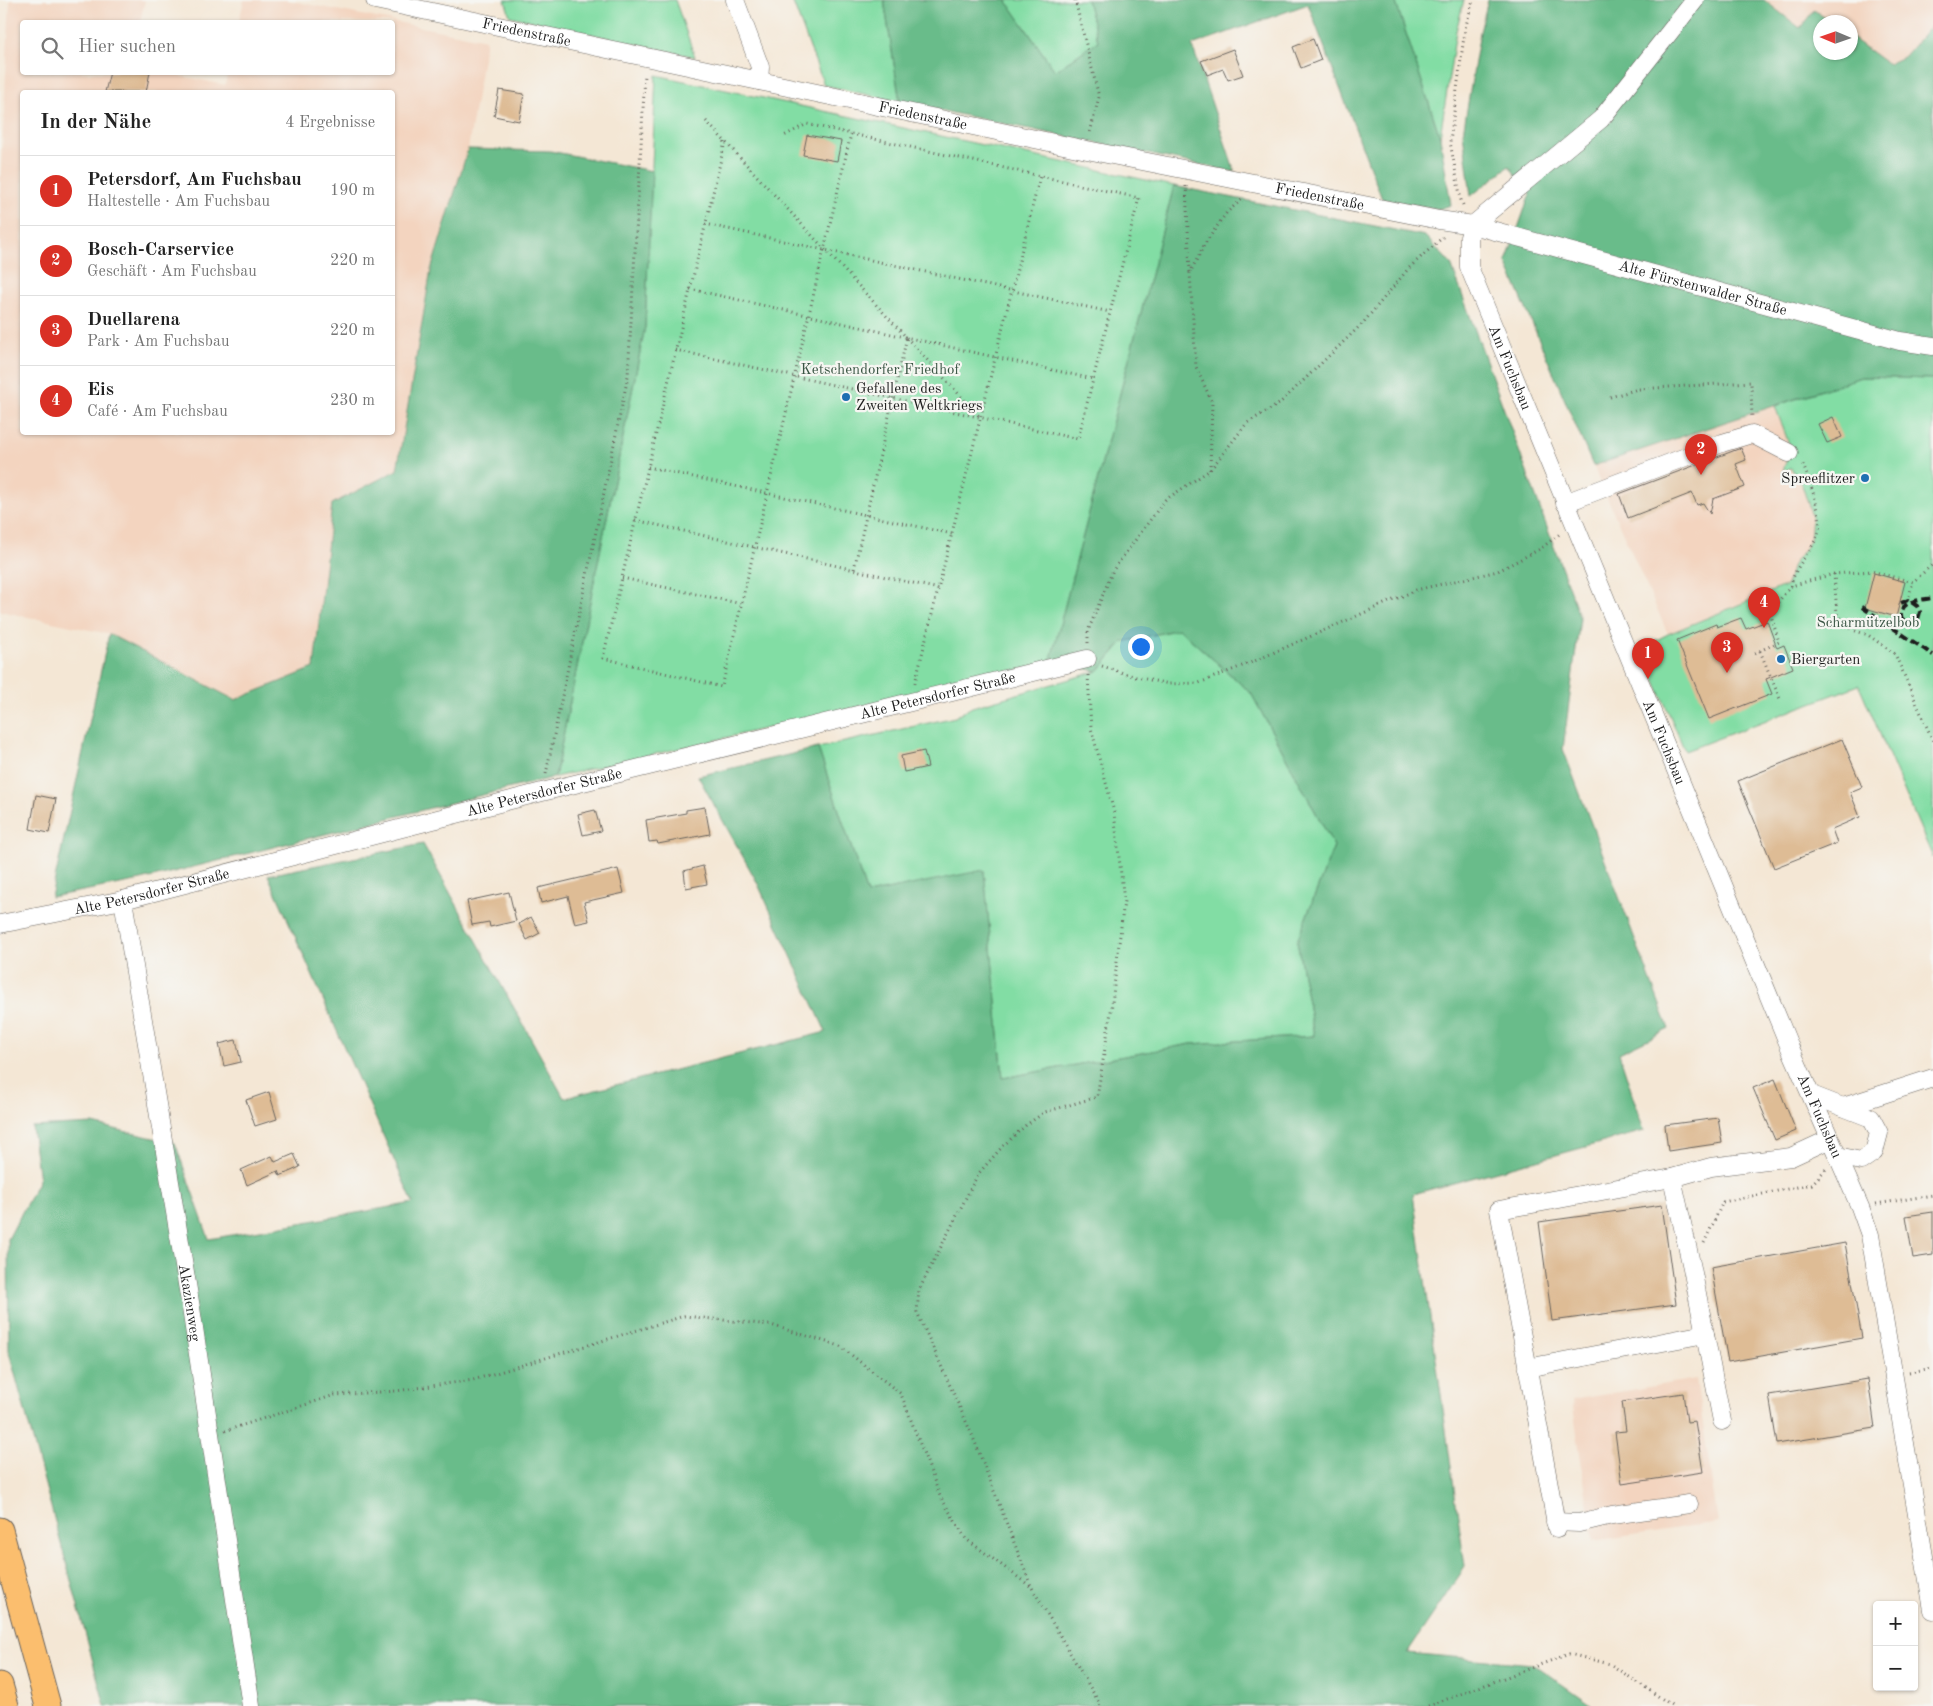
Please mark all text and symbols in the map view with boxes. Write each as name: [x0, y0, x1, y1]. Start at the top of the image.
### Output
north arrow: [1813, 15, 1858, 60]
street label: Friedenstraße: [481, 17, 572, 50]
search box: [20, 20, 395, 75]
icon: search: [38, 34, 66, 62]
text: Hier suchen: [78, 38, 176, 57]
street label: Friedenstraße: [877, 100, 968, 134]
text: In der Nähe: [40, 112, 151, 133]
text: 4 Ergebnisse: [285, 115, 375, 131]
text: Petersdorf, Am Fuchsbau: [87, 171, 302, 190]
street label: Friedenstraße: [1274, 182, 1365, 214]
text: 1: [51, 183, 61, 199]
text: 190 m: [330, 183, 375, 199]
text: Haltestelle · Am Fuchsbau: [87, 194, 270, 210]
text: Bosch-Carservice: [87, 241, 234, 260]
text: 2: [51, 253, 61, 269]
text: 220 m: [330, 253, 375, 269]
street label: Alte Fürstenwalder Straße: [1617, 259, 1788, 319]
text: Geschäft · Am Fuchsbau: [87, 264, 257, 280]
text: Duellarena: [87, 311, 180, 330]
text: 3: [51, 323, 61, 339]
text: 220 m: [330, 323, 375, 339]
street label: Am Fuchsbau: [1485, 323, 1533, 412]
text: Park · Am Fuchsbau: [87, 334, 229, 350]
park label: Ketschendorfer Friedhof: [801, 363, 961, 378]
text: Eis: [87, 381, 114, 400]
place label: Gefallene des Zweiten Weltkriegs: [856, 382, 982, 414]
marker: Gefallene des Zweiten Weltkriegs: [840, 391, 852, 403]
text: 4: [51, 393, 61, 409]
text: 230 m: [330, 393, 375, 409]
text: Café · Am Fuchsbau: [87, 404, 228, 420]
pin: 2: [1685, 434, 1717, 475]
place label: Spreeflitzer: [1781, 472, 1855, 487]
marker: Spreeflitzer: [1859, 472, 1871, 484]
pin: 4: [1748, 587, 1780, 628]
park label: Scharmützelbob: [1816, 616, 1920, 631]
pin: 3: [1711, 632, 1743, 673]
your location: [1128, 634, 1154, 660]
pin: 1: [1632, 638, 1664, 679]
marker: Biergarten: [1775, 653, 1787, 665]
place label: Biergarten: [1791, 653, 1860, 668]
street label: Alte Petersdorfer Straße: [858, 671, 1017, 723]
street label: Am Fuchsbau: [1639, 698, 1687, 787]
street label: Alte Petersdorfer Straße: [465, 767, 624, 820]
street label: Alte Petersdorfer Straße: [73, 867, 231, 918]
street label: Am Fuchsbau: [1794, 1072, 1844, 1161]
street label: Akazienweg: [175, 1263, 202, 1343]
map controls: [1873, 1601, 1918, 1691]
button: +: [1873, 1601, 1918, 1646]
button: −: [1873, 1646, 1918, 1691]

